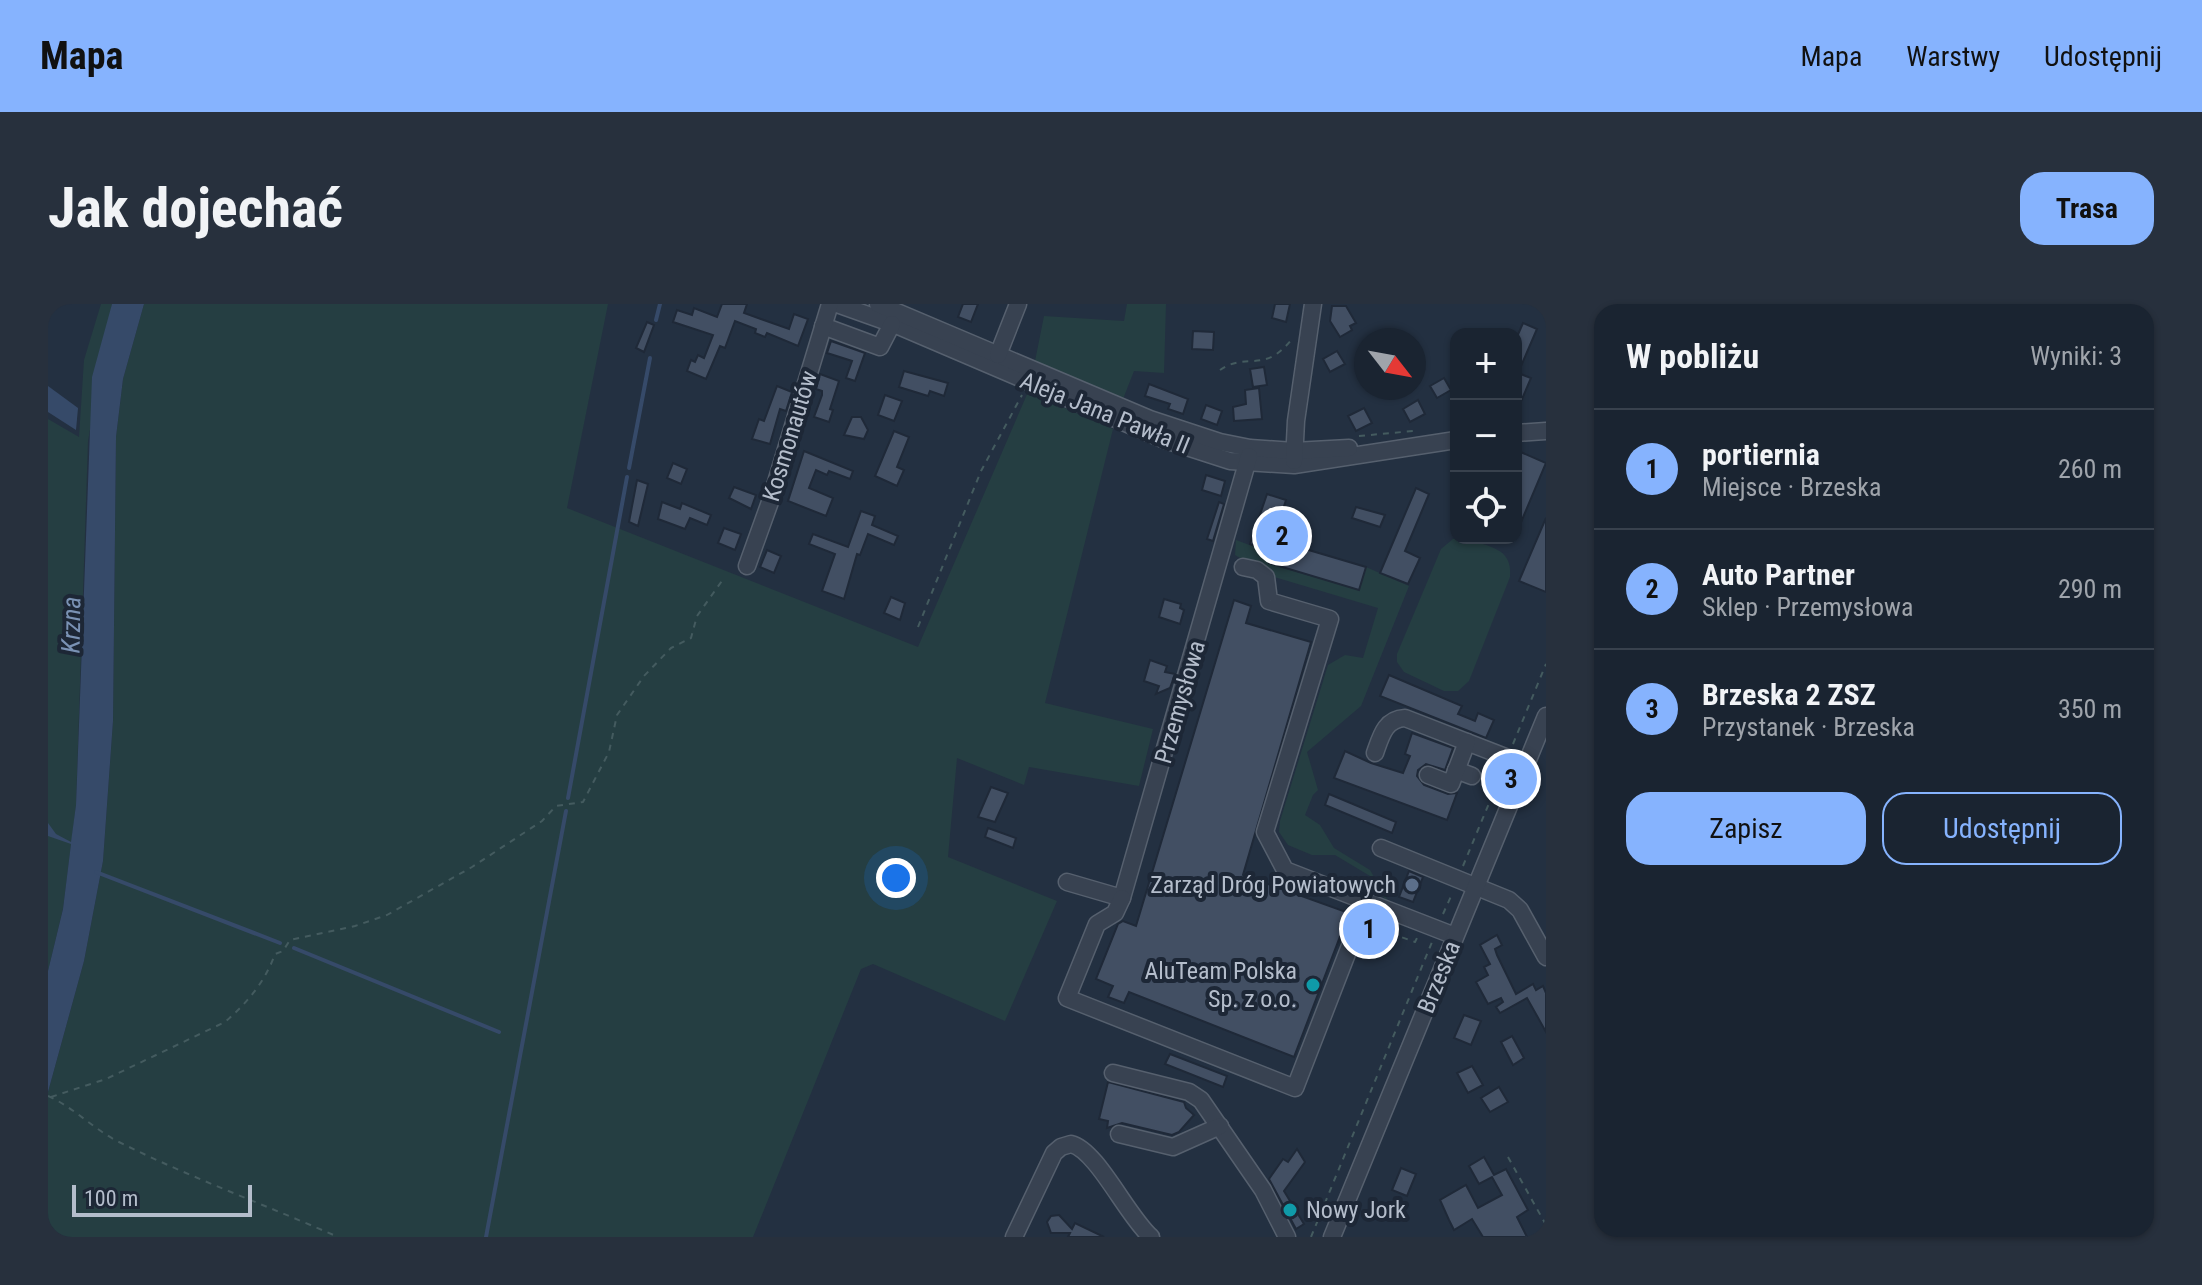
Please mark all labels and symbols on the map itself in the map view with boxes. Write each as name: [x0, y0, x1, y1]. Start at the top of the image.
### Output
north arrow: [1354, 328, 1426, 400]
street label: Aleja Jana Pawła II: [1016, 366, 1194, 460]
street label: Kosmonautów: [757, 367, 823, 505]
pin: 2: [1256, 506, 1308, 566]
water label: Krzna: [56, 596, 86, 654]
street label: Przemysłowa: [1149, 637, 1211, 767]
pin: 3: [1485, 749, 1537, 809]
your location: [876, 858, 916, 898]
place label: Zarząd Dróg Powiatowych: [1150, 871, 1396, 899]
marker: Zarząd Dróg Powiatowych: [1403, 876, 1421, 894]
pin: 1: [1343, 899, 1395, 959]
street label: Brzeska: [1412, 937, 1466, 1017]
place label: AluTeam Polska Sp. z o.o.: [1144, 957, 1297, 1013]
marker: AluTeam Polska Sp. z o.o.: [1304, 976, 1322, 994]
scale bar: [72, 1181, 252, 1217]
place label: Nowy Jork: [1306, 1196, 1406, 1224]
marker: Nowy Jork: [1281, 1201, 1299, 1219]

